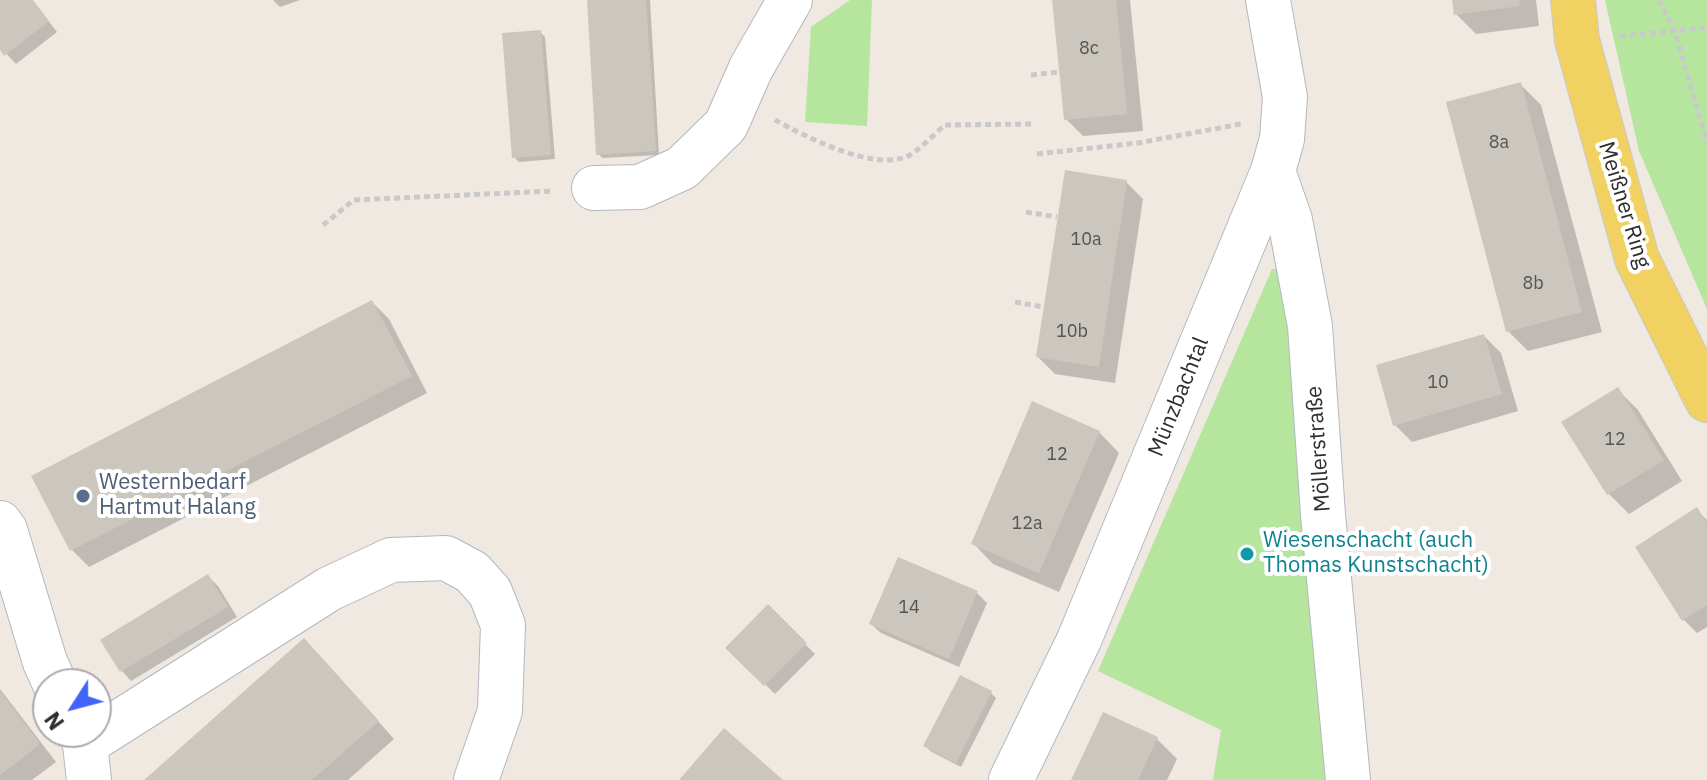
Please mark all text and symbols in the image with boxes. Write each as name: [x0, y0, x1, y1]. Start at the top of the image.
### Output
house number: 8c: [1079, 38, 1099, 60]
house number: 8a: [1489, 132, 1509, 154]
street label: Meißner Ring: [1592, 138, 1656, 272]
house number: 10a: [1070, 229, 1102, 251]
house number: 8b: [1522, 273, 1544, 295]
house number: 10b: [1056, 321, 1088, 343]
street label: Münzbachtal: [1143, 333, 1215, 461]
house number: 10: [1427, 372, 1449, 394]
street label: Möllerstraße: [1301, 385, 1337, 513]
house number: 12: [1604, 429, 1626, 451]
house number: 12: [1046, 444, 1068, 466]
place label: Westernbedarf Hartmut Halang: [99, 470, 256, 522]
marker: Westernbedarf Hartmut Halang: [74, 487, 92, 505]
house number: 12a: [1011, 513, 1043, 535]
place label: Wiesenschacht (auch Thomas Kunstschacht): [1263, 528, 1489, 580]
marker: Wiesenschacht (auch Thomas Kunstschacht): [1238, 545, 1256, 563]
house number: 14: [898, 597, 920, 619]
north arrow: [32, 668, 112, 748]
text: N: [37, 706, 70, 736]

